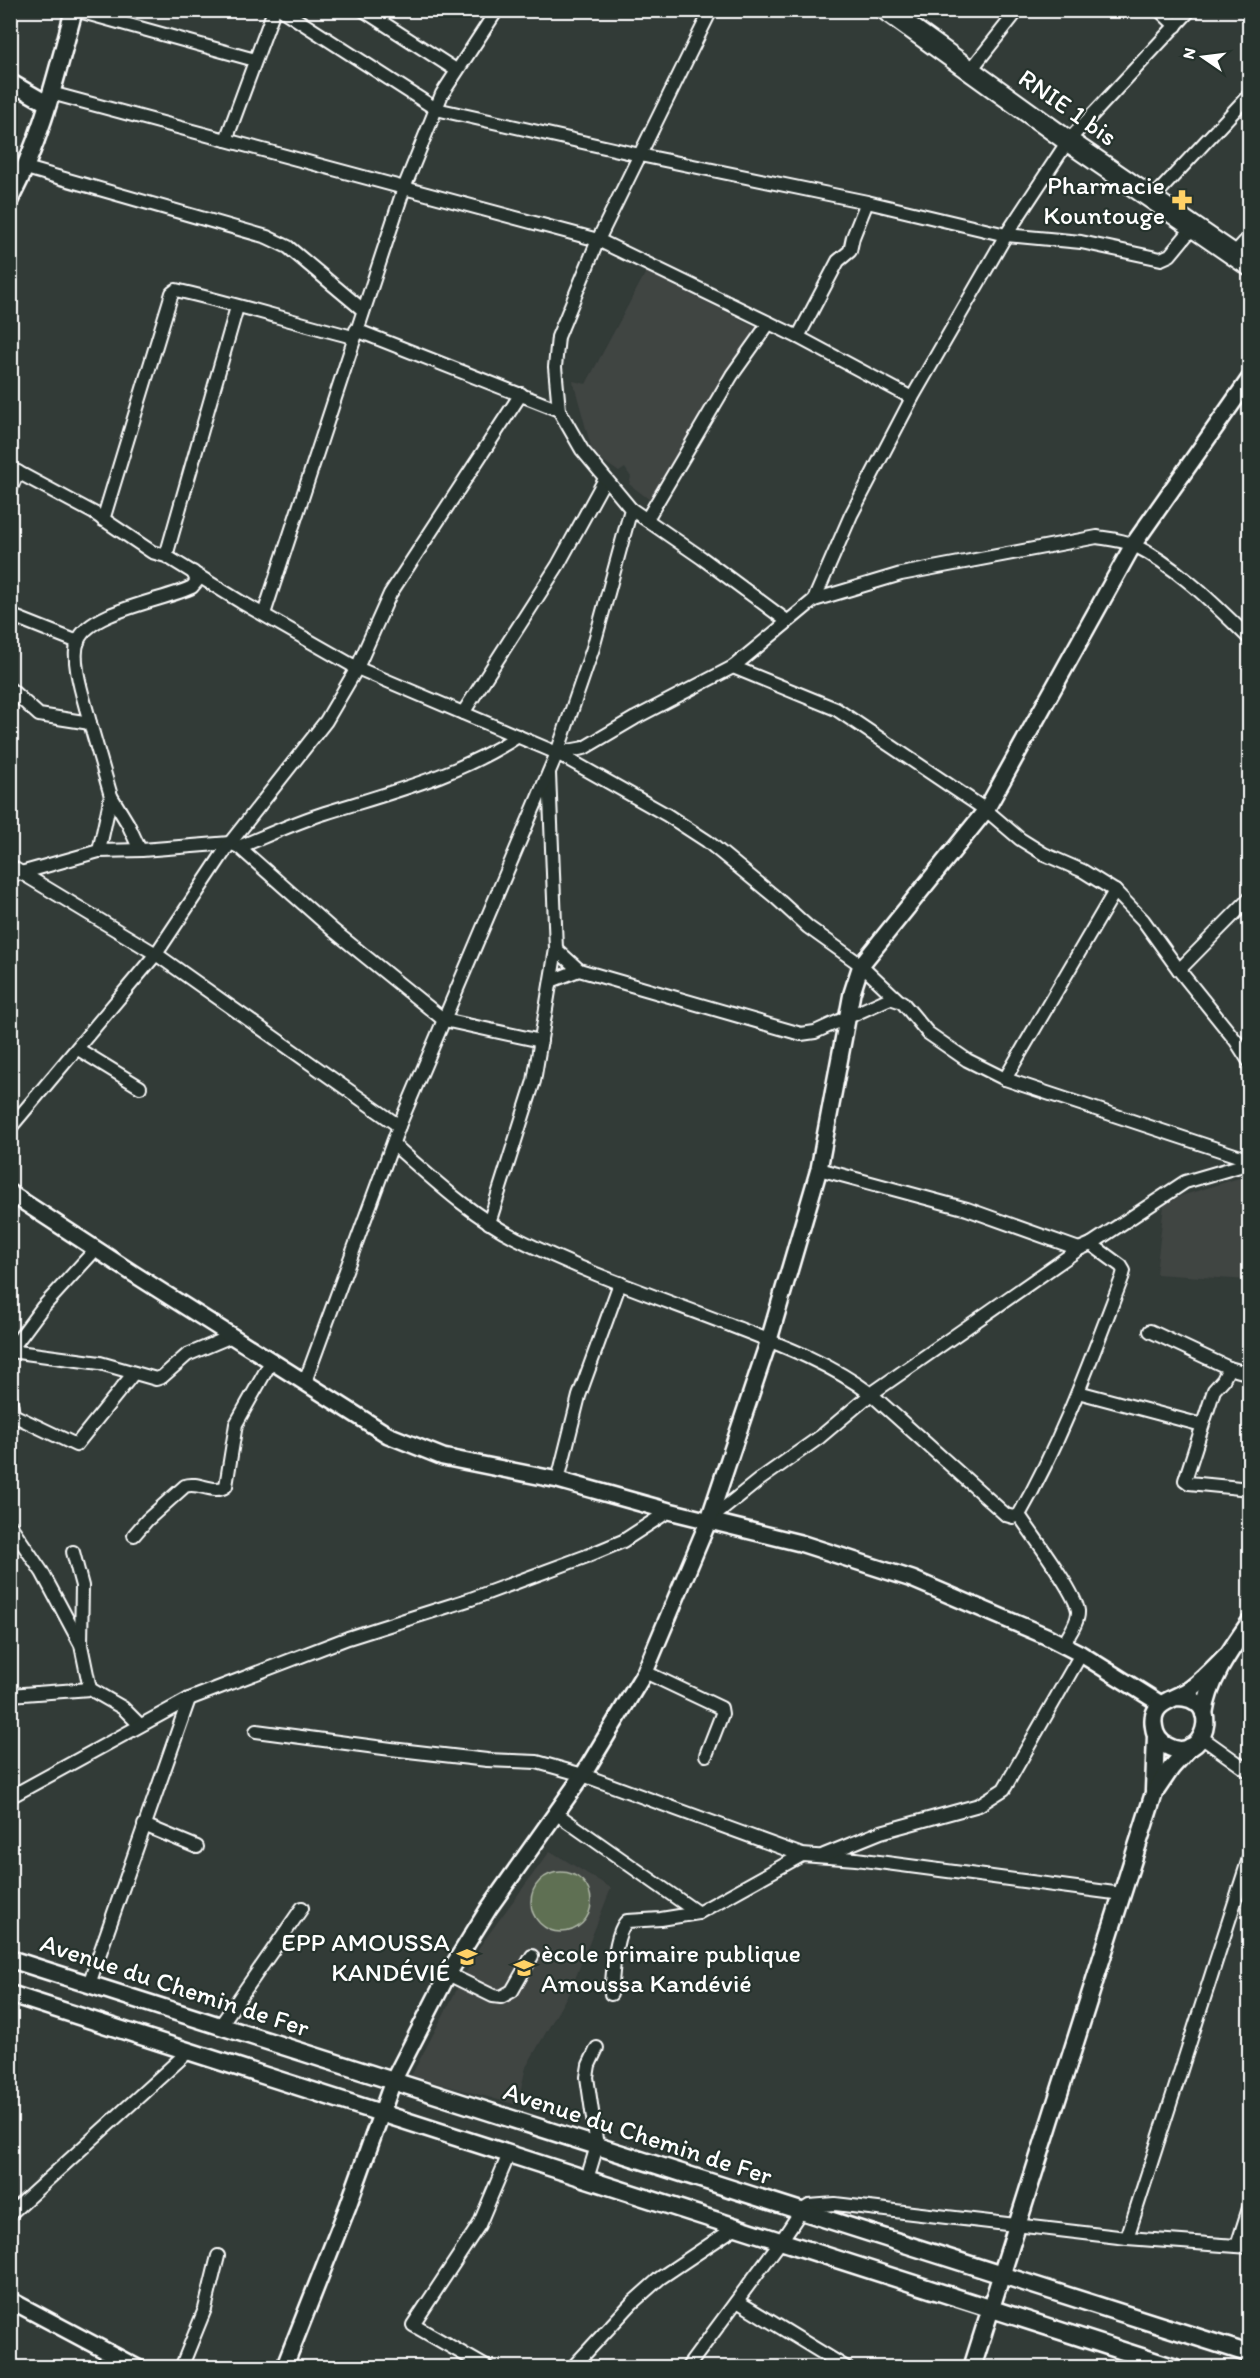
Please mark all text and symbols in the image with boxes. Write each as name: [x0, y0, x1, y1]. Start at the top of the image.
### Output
north arrow: [1173, 27, 1233, 87]
text: N: [1178, 46, 1199, 61]
street label: RNIE 1 bis: [1013, 61, 1123, 153]
place label: Pharmacie Kountouge: [1043, 169, 1165, 231]
pharmacy icon: Pharmacie Kountouge: [1170, 188, 1194, 212]
street label: Avenue du Chemin de Fer: [37, 1926, 314, 2044]
place label: EPP AMOUSSA KANDÉVIÉ: [281, 1926, 450, 1988]
place label: ècole primaire publique Amoussa Kandévié: [541, 1937, 801, 1999]
school or university icon: EPP AMOUSSA KANDÉVIÉ: [455, 1945, 479, 1969]
school or university icon: ècole primaire publique Amoussa Kandévié: [512, 1956, 536, 1980]
street label: Avenue du Chemin de Fer: [500, 2074, 777, 2192]

